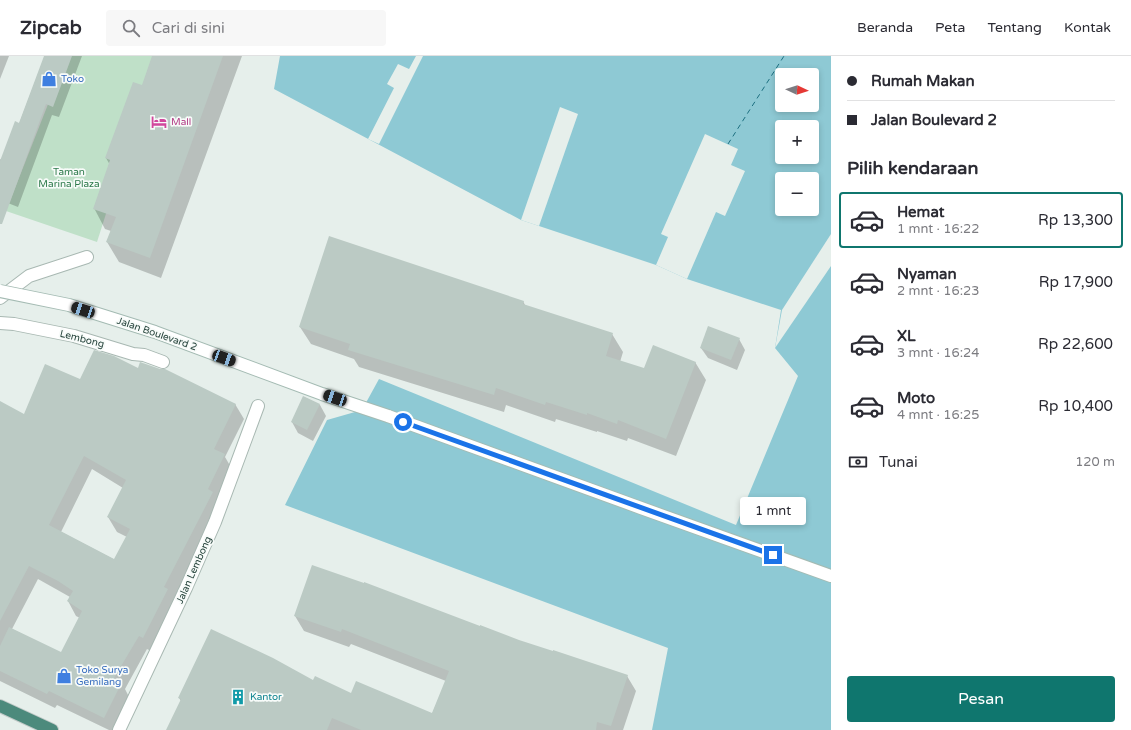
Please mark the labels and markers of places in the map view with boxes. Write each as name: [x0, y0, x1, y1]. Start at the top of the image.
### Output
shop icon: Toko: [40, 70, 58, 88]
place label: Toko: [61, 73, 84, 85]
hotel icon: Mall: [150, 113, 168, 131]
place label: Mall: [171, 116, 191, 128]
place label: Toko Surya Gemilang: [76, 664, 129, 688]
shop icon: Toko Surya Gemilang: [55, 667, 73, 685]
building icon: Kantor: [229, 688, 247, 706]
place label: Kantor: [250, 691, 282, 703]

